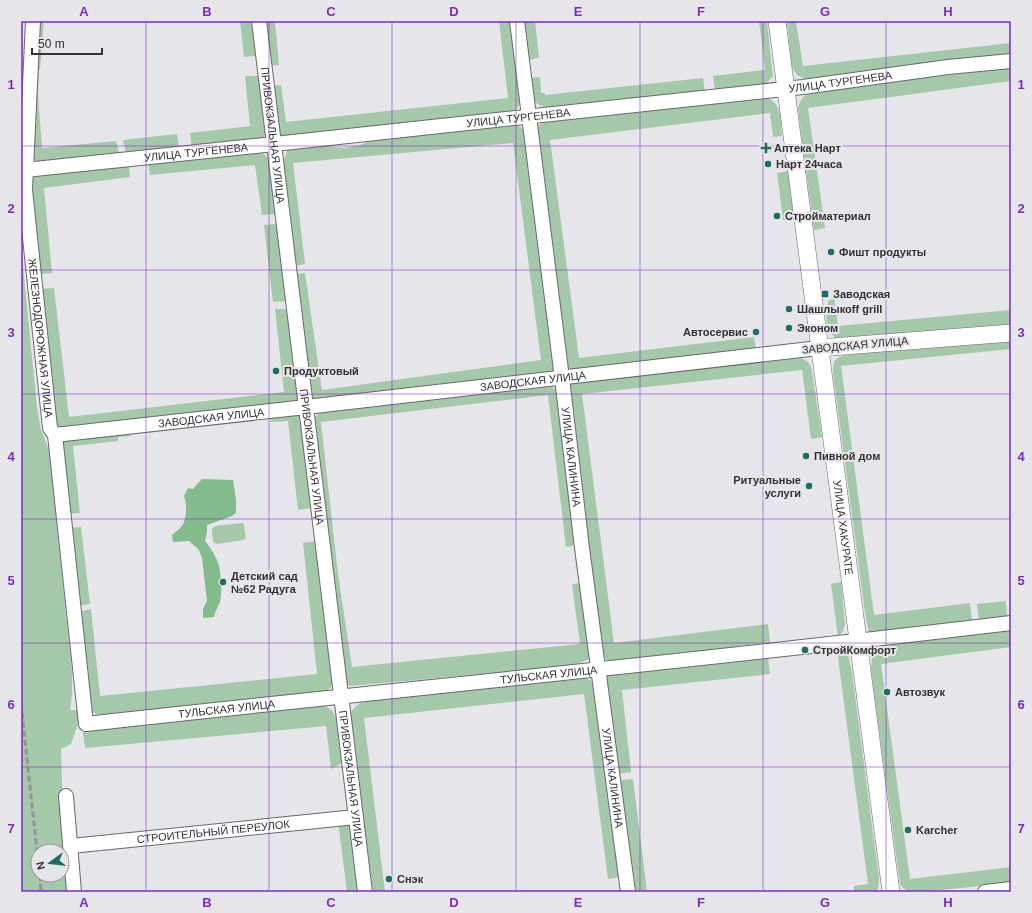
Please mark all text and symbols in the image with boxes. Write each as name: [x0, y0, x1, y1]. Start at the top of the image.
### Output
text: A: [79, 4, 89, 19]
text: B: [202, 4, 212, 19]
text: C: [326, 4, 336, 19]
text: D: [449, 4, 459, 19]
text: E: [574, 4, 583, 19]
text: F: [697, 4, 705, 19]
text: G: [820, 4, 830, 19]
text: H: [943, 4, 953, 19]
scale bar: [32, 30, 102, 56]
text: 50 m: [38, 37, 65, 51]
street label: ПРИВОКЗАЛЬНАЯ УЛИЦА: [259, 66, 287, 205]
street label: УЛИЦА ТУРГЕНЕВА: [788, 69, 893, 95]
text: 1: [7, 77, 15, 92]
text: 1: [1017, 77, 1025, 92]
street label: УЛИЦА ТУРГЕНЕВА: [466, 106, 571, 129]
street label: УЛИЦА ТУРГЕНЕВА: [144, 141, 249, 164]
place label: Аптека Нарт: [774, 142, 841, 154]
marker: Аптека Нарт: [761, 143, 771, 153]
place label: Нарт 24часа: [776, 158, 843, 170]
marker: Нарт 24часа: [763, 159, 773, 169]
text: 2: [7, 201, 15, 216]
text: 2: [1017, 201, 1025, 216]
place label: Стройматериал: [785, 210, 871, 222]
marker: Стройматериал: [772, 211, 782, 221]
place label: Фишт продукты: [839, 246, 926, 258]
marker: Фишт продукты: [826, 247, 836, 257]
street label: ЖЕЛЕЗНОДОРОЖНАЯ УЛИЦА: [26, 258, 55, 419]
place label: Заводская: [833, 288, 890, 300]
marker: Заводская: [820, 289, 830, 299]
place label: Шашлыкоff grill: [797, 303, 882, 315]
marker: Шашлыкоff grill: [784, 304, 794, 314]
place label: Эконом: [797, 322, 838, 334]
marker: Эконом: [784, 323, 794, 333]
text: 3: [7, 325, 15, 340]
text: 3: [1017, 325, 1025, 340]
place label: Автосервис: [683, 326, 748, 338]
marker: Автосервис: [751, 327, 761, 337]
street label: ЗАВОДСКАЯ УЛИЦА: [801, 334, 909, 356]
place label: Продуктовый: [284, 365, 359, 377]
marker: Продуктовый: [271, 366, 281, 376]
street label: ЗАВОДСКАЯ УЛИЦА: [479, 369, 587, 393]
street label: ПРИВОКЗАЛЬНАЯ УЛИЦА: [298, 388, 326, 526]
street label: ЗАВОДСКАЯ УЛИЦА: [157, 406, 265, 429]
street label: УЛИЦА КАЛИНИНА: [559, 406, 583, 508]
text: 4: [7, 449, 15, 464]
text: 4: [1017, 449, 1025, 464]
place label: Пивной дом: [814, 450, 880, 462]
marker: Пивной дом: [801, 451, 811, 461]
place label: Ритуальные услуги: [733, 474, 801, 499]
street label: УЛИЦА ХАКУРАТЕ: [831, 479, 855, 576]
marker: Ритуальные услуги: [804, 481, 814, 491]
place label: Детский сад №62 Радуга: [231, 570, 298, 595]
text: 5: [7, 573, 15, 588]
text: 5: [1017, 573, 1025, 588]
marker: Детский сад №62 Радуга: [218, 577, 228, 587]
place label: СтройКомфорт: [813, 644, 897, 656]
marker: СтройКомфорт: [800, 645, 810, 655]
street label: ТУЛЬСКАЯ УЛИЦА: [499, 663, 598, 686]
place label: Автозвук: [895, 686, 945, 698]
marker: Автозвук: [882, 687, 892, 697]
text: 6: [7, 697, 15, 712]
text: 6: [1017, 697, 1025, 712]
street label: ТУЛЬСКАЯ УЛИЦА: [177, 698, 276, 720]
street label: ПРИВОКЗАЛЬНАЯ УЛИЦА: [337, 710, 366, 848]
street label: УЛИЦА КАЛИНИНА: [600, 727, 625, 829]
street label: СТРОИТЕЛЬНЫЙ ПЕРЕУЛОК: [136, 818, 291, 845]
text: 7: [7, 821, 15, 836]
text: 7: [1017, 821, 1025, 836]
place label: Karcher: [916, 824, 958, 836]
marker: Karcher: [903, 825, 913, 835]
north arrow: [30, 843, 70, 883]
text: N: [34, 860, 47, 871]
place label: Снэк: [397, 873, 424, 885]
marker: Снэк: [384, 874, 394, 884]
text: A: [79, 895, 89, 910]
text: B: [202, 895, 212, 910]
text: C: [326, 895, 336, 910]
text: D: [449, 895, 459, 910]
text: E: [574, 895, 583, 910]
text: F: [697, 895, 705, 910]
text: G: [820, 895, 830, 910]
text: H: [943, 895, 953, 910]

